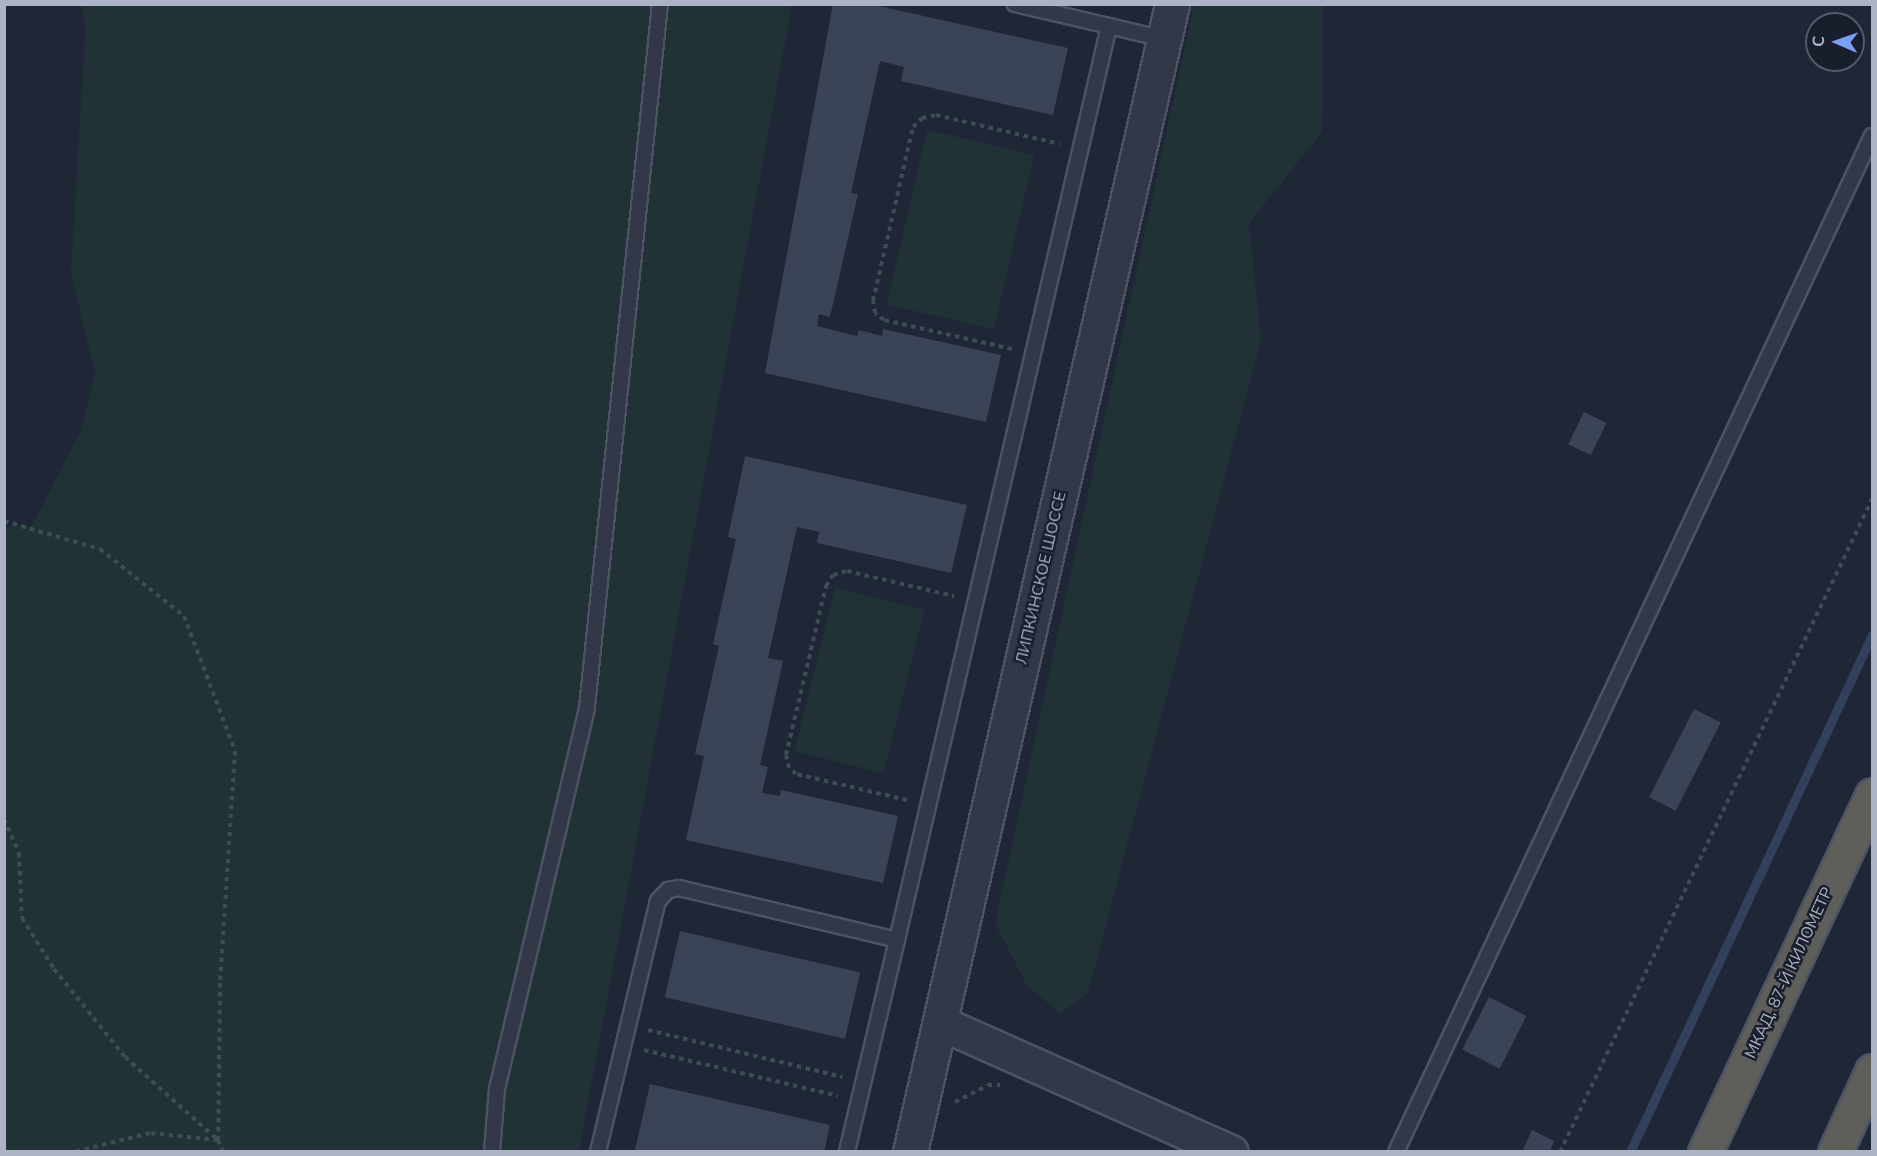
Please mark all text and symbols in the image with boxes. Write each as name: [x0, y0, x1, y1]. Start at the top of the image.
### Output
north arrow: [1805, 12, 1865, 72]
text: С: [1808, 36, 1830, 47]
street label: ЛИПКИНСКОЕ ШОССЕ: [1012, 490, 1070, 666]
street label: МКАД, 87-Й КИЛОМЕТР: [1741, 885, 1837, 1061]

